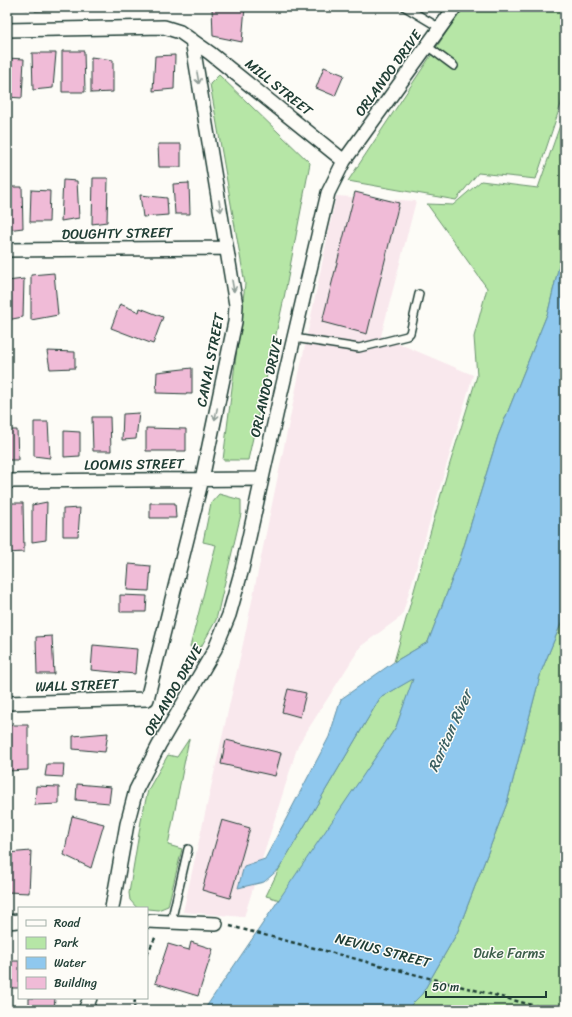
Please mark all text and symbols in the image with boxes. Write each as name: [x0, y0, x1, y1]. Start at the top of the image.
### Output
street label: ORLANDO DRIVE: [348, 24, 429, 122]
street label: MILL STREET: [239, 52, 319, 123]
one-way arrow: [194, 71, 202, 84]
one-way arrow: [216, 199, 224, 212]
street label: DOUGHTY STREET: [61, 220, 174, 247]
one-way arrow: [229, 279, 237, 292]
street label: CANAL STREET: [189, 310, 232, 409]
street label: ORLANDO DRIVE: [243, 333, 290, 440]
one-way arrow: [212, 407, 220, 420]
street label: LOOMIS STREET: [84, 451, 185, 478]
street label: ORLANDO DRIVE: [137, 639, 210, 741]
street label: WALL STREET: [35, 672, 120, 699]
water label: Raritan River: [420, 683, 481, 776]
legend: [18, 907, 148, 999]
text: Road: [54, 912, 81, 934]
street label: NEVIUS STREET: [332, 926, 435, 976]
text: Park: [54, 932, 79, 954]
park label: Duke Farms: [473, 941, 545, 966]
text: Water: [54, 952, 87, 974]
text: Building: [54, 972, 97, 994]
scale bar: [426, 973, 546, 999]
text: 50 m: [432, 976, 459, 998]

